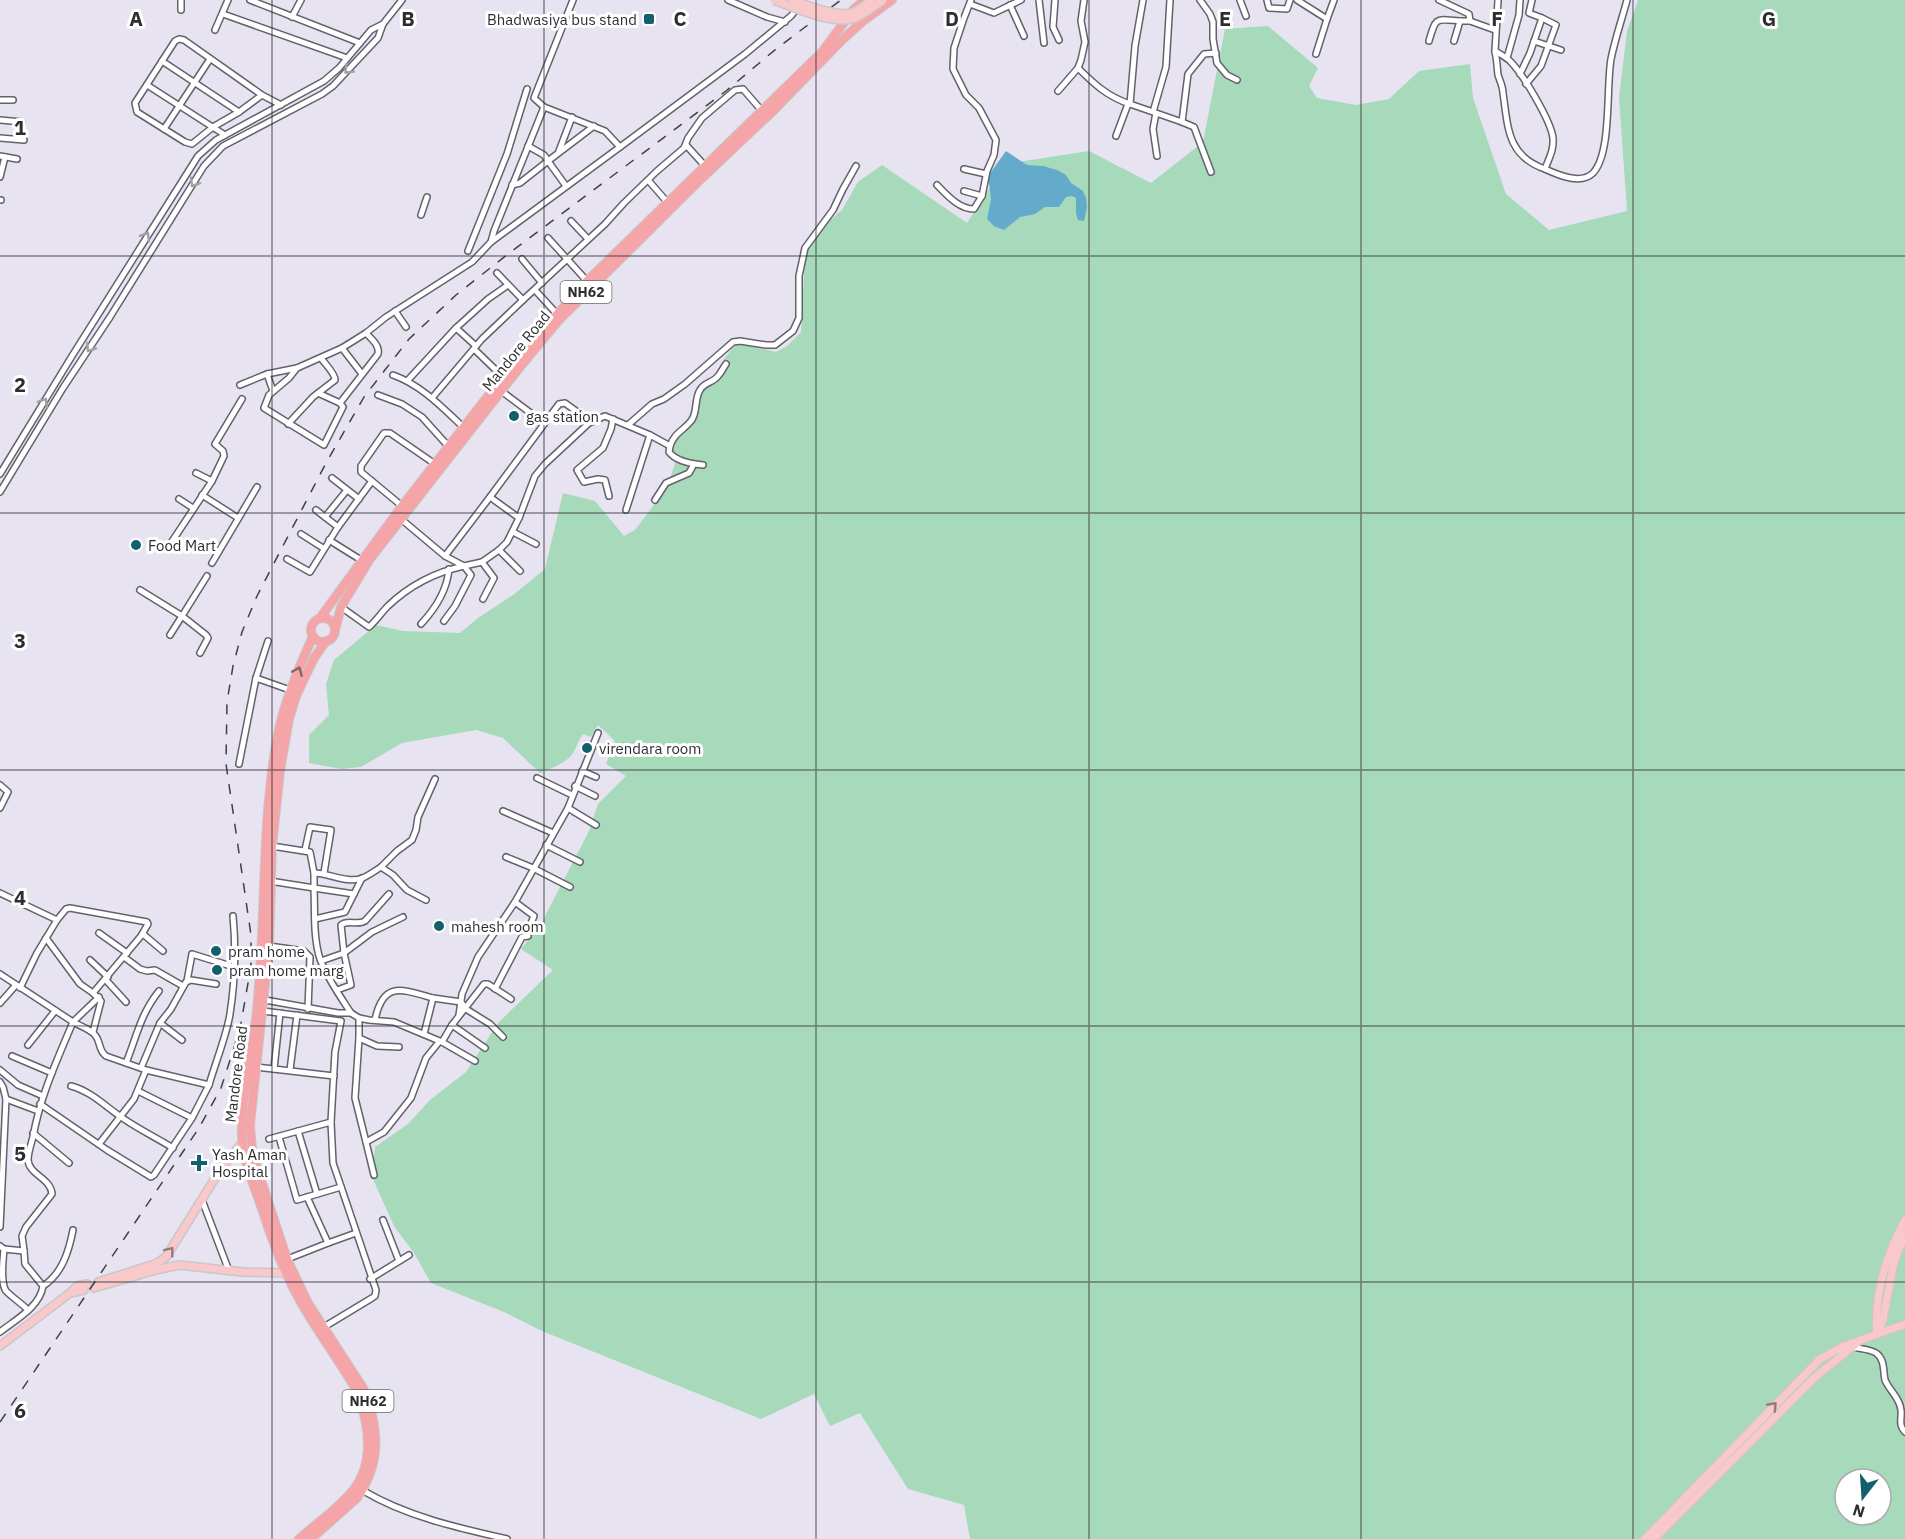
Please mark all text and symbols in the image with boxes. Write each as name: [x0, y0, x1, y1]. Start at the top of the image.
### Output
text: A: [129, 5, 143, 32]
text: B: [401, 5, 415, 32]
text: C: [673, 5, 687, 32]
text: D: [945, 5, 959, 32]
text: E: [1219, 5, 1231, 32]
text: F: [1491, 5, 1503, 32]
text: G: [1762, 5, 1776, 32]
place label: Bhadwasiya bus stand: [487, 10, 637, 29]
marker: Bhadwasiya bus stand: [642, 12, 656, 26]
one-way arrow: [345, 63, 356, 74]
text: 1: [14, 114, 26, 141]
one-way arrow: [190, 177, 201, 187]
one-way arrow: [139, 232, 151, 242]
road number: NH62: [560, 281, 612, 303]
street label: Mandore Road: [478, 307, 554, 395]
one-way arrow: [86, 341, 97, 352]
text: 2: [14, 371, 26, 398]
one-way arrow: [37, 398, 49, 408]
place label: gas station: [526, 407, 599, 426]
marker: gas station: [507, 409, 521, 423]
place label: Food Mart: [148, 536, 216, 555]
marker: Food Mart: [129, 538, 143, 552]
text: 3: [14, 627, 26, 654]
one-way arrow: [291, 666, 303, 677]
place label: virendara room: [599, 739, 701, 758]
marker: virendara room: [580, 741, 594, 755]
text: 4: [14, 884, 26, 911]
place label: mahesh room: [451, 917, 544, 936]
marker: mahesh room: [432, 919, 446, 933]
place label: pram home: [228, 942, 305, 961]
marker: pram home: [209, 944, 223, 958]
place label: pram home marg: [229, 961, 344, 980]
marker: pram home marg: [210, 963, 224, 977]
street label: Mandore Road: [221, 1024, 251, 1124]
text: 5: [14, 1140, 26, 1167]
place label: Yash Aman Hospital: [212, 1145, 287, 1181]
marker: Yash Aman Hospital: [190, 1154, 208, 1172]
one-way arrow: [162, 1247, 173, 1258]
road number: NH62: [342, 1390, 394, 1412]
text: 6: [14, 1397, 26, 1424]
one-way arrow: [1766, 1403, 1777, 1413]
north arrow: [1833, 1467, 1893, 1527]
text: N: [1850, 1500, 1867, 1523]

